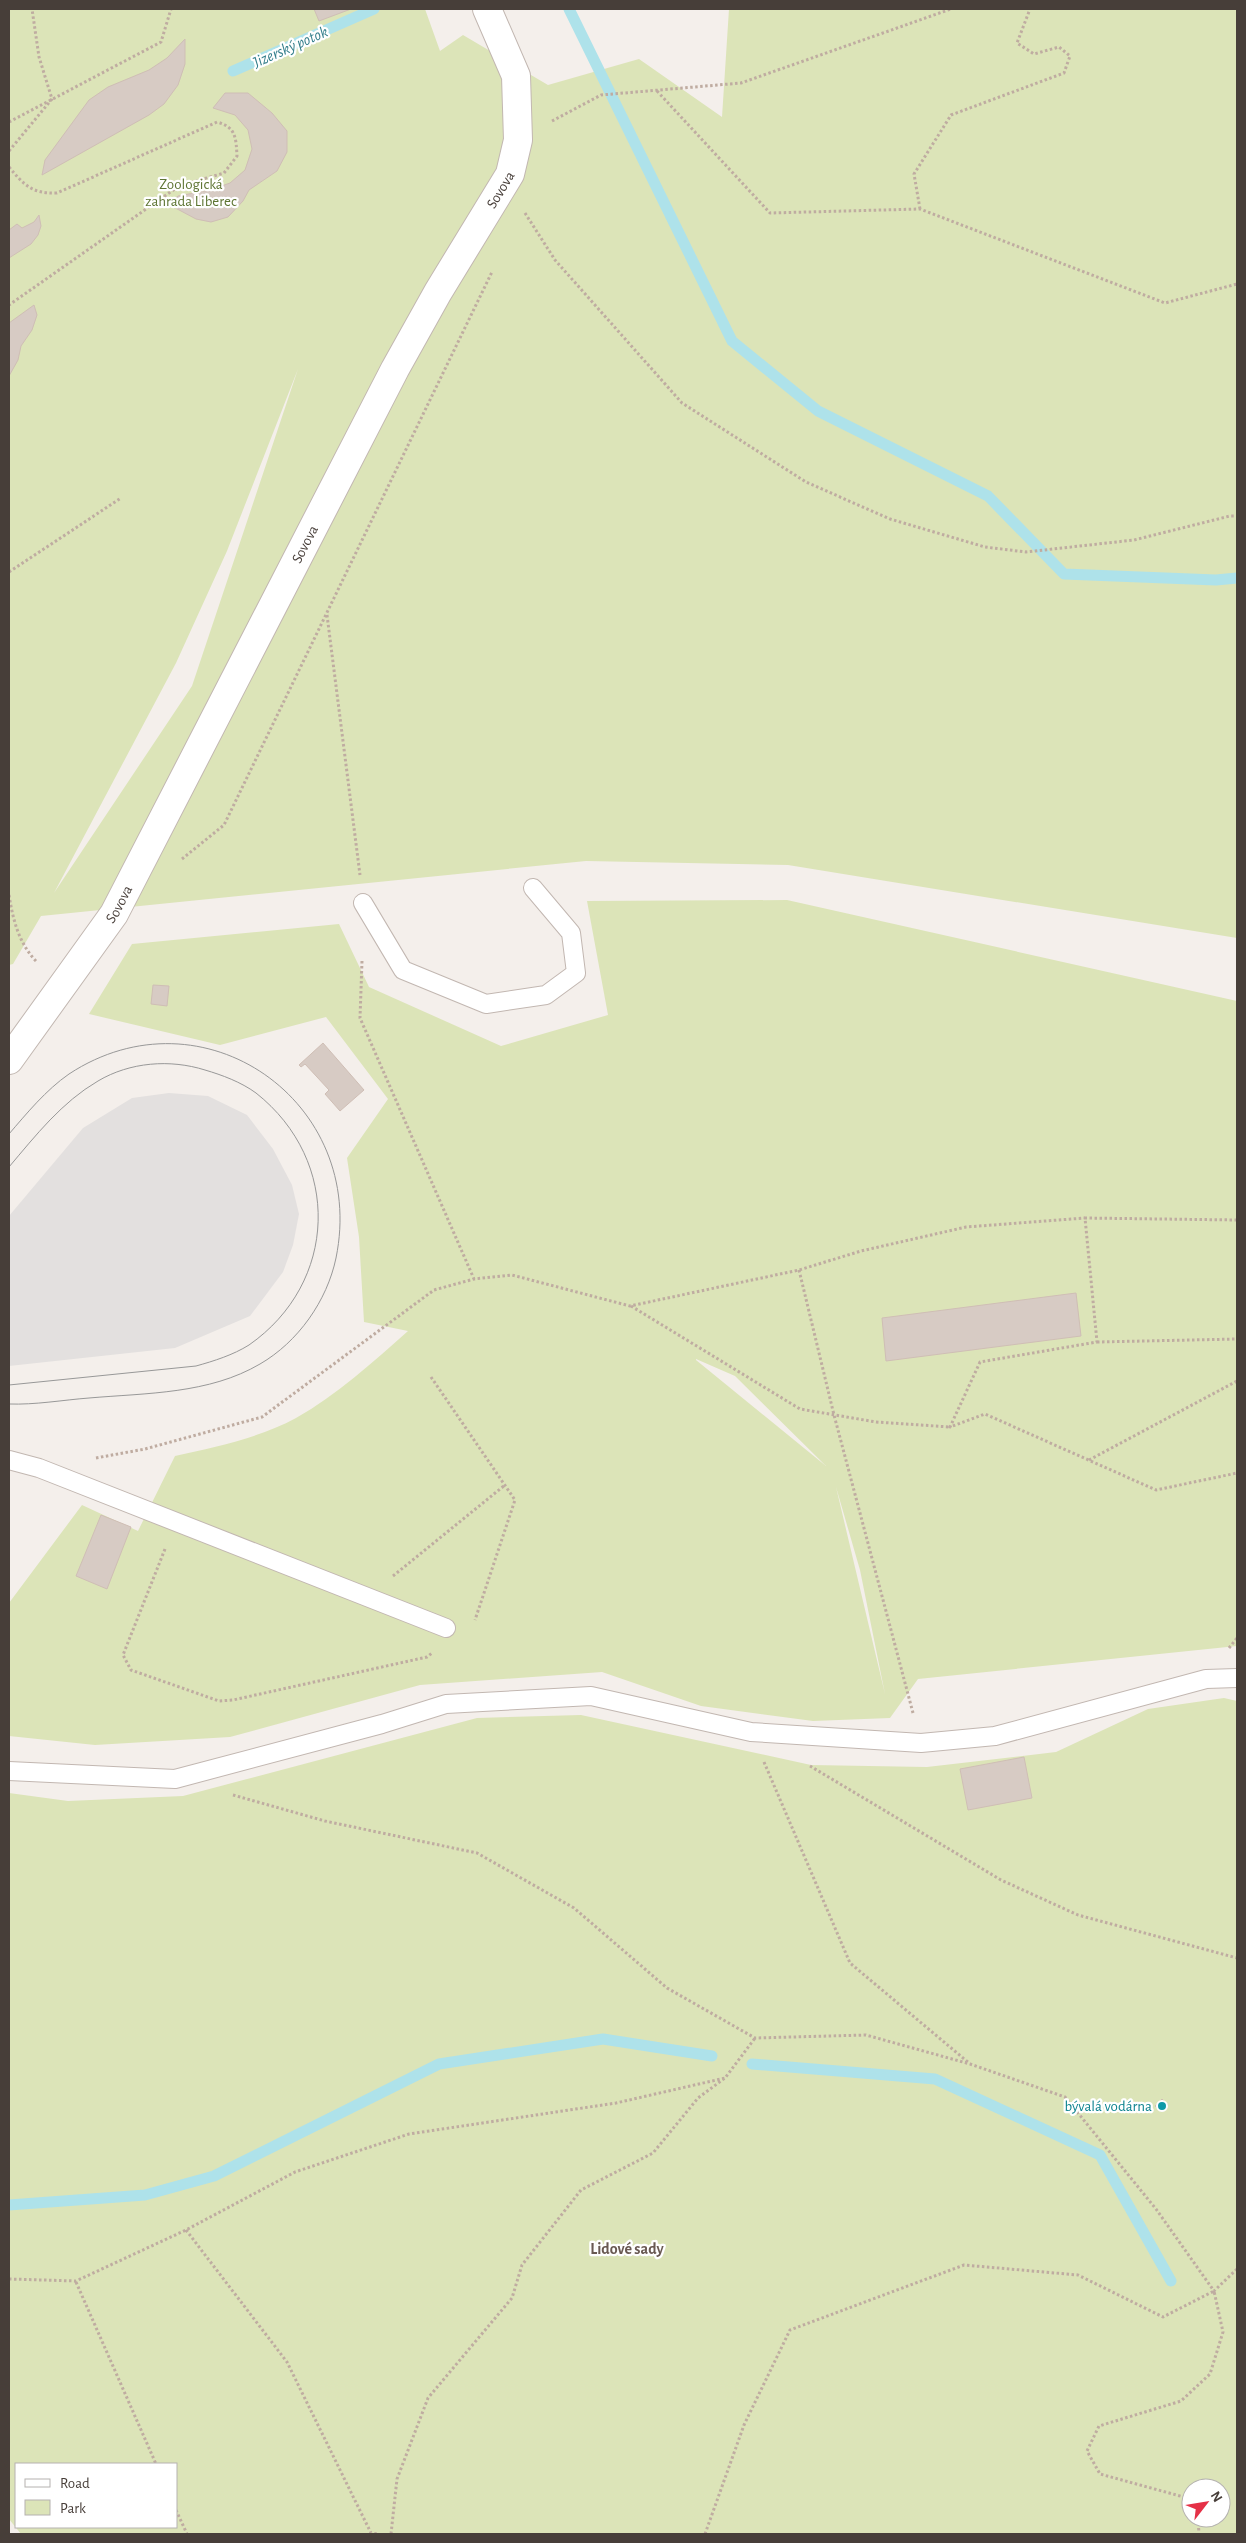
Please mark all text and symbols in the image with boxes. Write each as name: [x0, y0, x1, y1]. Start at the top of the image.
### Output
water label: Jizerský potok: [250, 23, 331, 72]
street label: Sovova: [484, 169, 518, 211]
park label: Zoologická zahrada Liberec: [145, 177, 237, 209]
street label: Sovova: [289, 523, 321, 566]
street label: Sovova: [103, 883, 135, 926]
place label: bývalá vodárna: [1064, 2099, 1152, 2114]
marker: bývalá vodárna: [1156, 2100, 1168, 2112]
district label: Lidové sady: [590, 2241, 665, 2258]
legend: [15, 2463, 178, 2528]
text: Road: [60, 2476, 90, 2491]
north arrow: [1181, 2478, 1231, 2528]
text: N: [1208, 2489, 1225, 2505]
text: Park: [60, 2501, 86, 2516]

